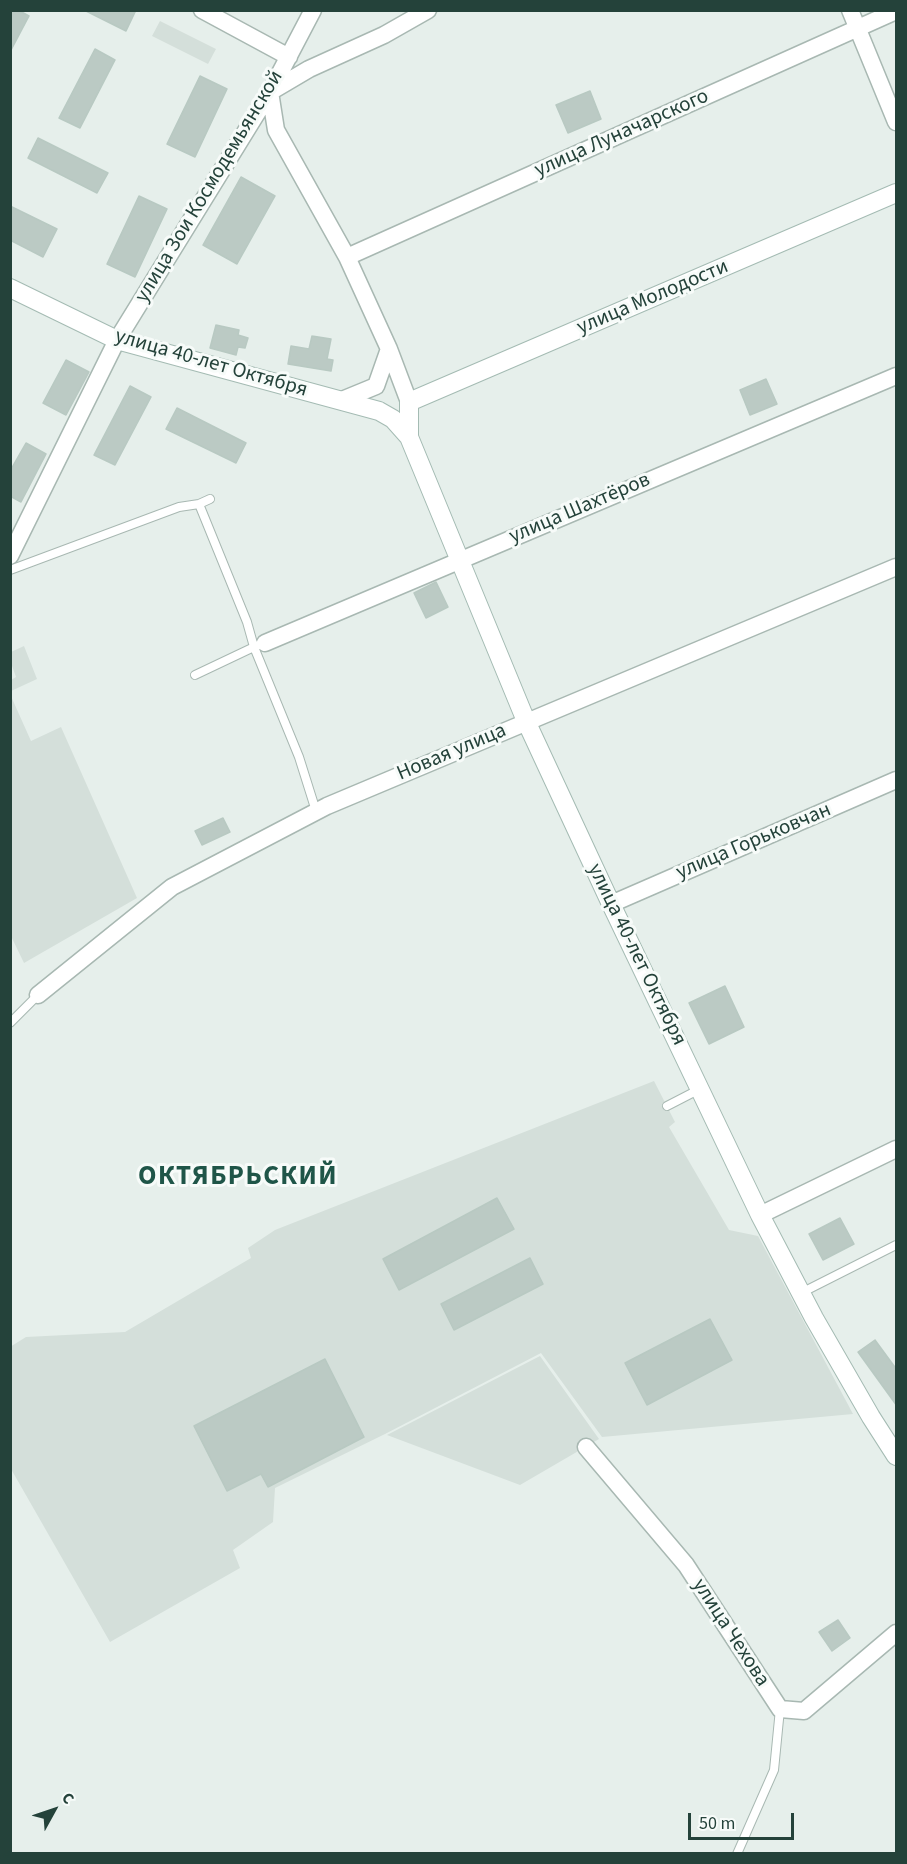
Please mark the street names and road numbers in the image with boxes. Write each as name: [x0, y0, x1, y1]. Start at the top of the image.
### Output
street label: улица Зои Космодемьянской: [131, 66, 289, 308]
street label: улица Луначарского: [531, 84, 713, 184]
street label: улица Молодости: [574, 255, 732, 341]
street label: улица 40-лет Октября: [112, 324, 310, 404]
street label: улица Шахтёров: [506, 468, 654, 550]
street label: Новая улица: [394, 719, 510, 787]
street label: улица Горьковчан: [673, 798, 835, 886]
street label: улица 40-лет Октября: [581, 860, 691, 1050]
street label: улица Чехова: [686, 1574, 774, 1692]

